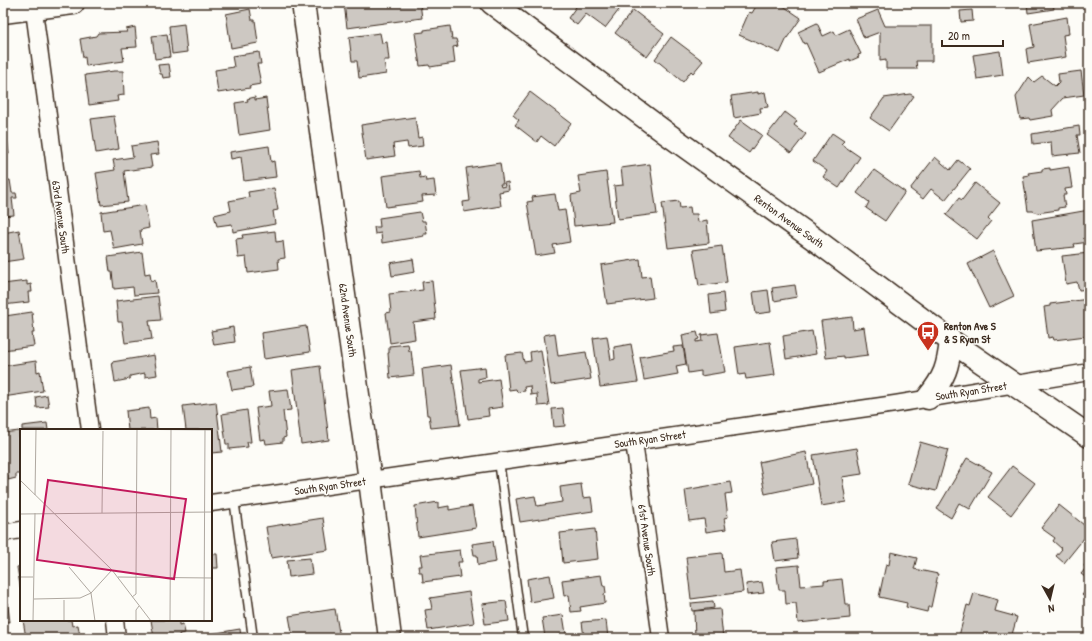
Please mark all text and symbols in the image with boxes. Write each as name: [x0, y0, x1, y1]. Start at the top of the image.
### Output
scale bar: [942, 22, 1003, 48]
text: 20 m: [948, 27, 970, 44]
street label: 63rd Avenue South: [49, 180, 73, 255]
street label: Renton Avenue South: [751, 191, 827, 251]
street label: 62nd Avenue South: [336, 282, 360, 358]
bus stop icon: Renton Ave S & S Ryan St: [915, 319, 941, 352]
place label: Renton Ave S & S Ryan St: [944, 319, 997, 347]
street label: South Ryan Street: [934, 378, 1008, 404]
street label: South Ryan Street: [613, 427, 687, 451]
inset map: [20, 429, 212, 621]
street label: South Ryan Street: [293, 474, 367, 498]
street label: 61st Avenue South: [635, 504, 659, 577]
north arrow: [1030, 579, 1070, 619]
text: N: [1047, 602, 1055, 616]

